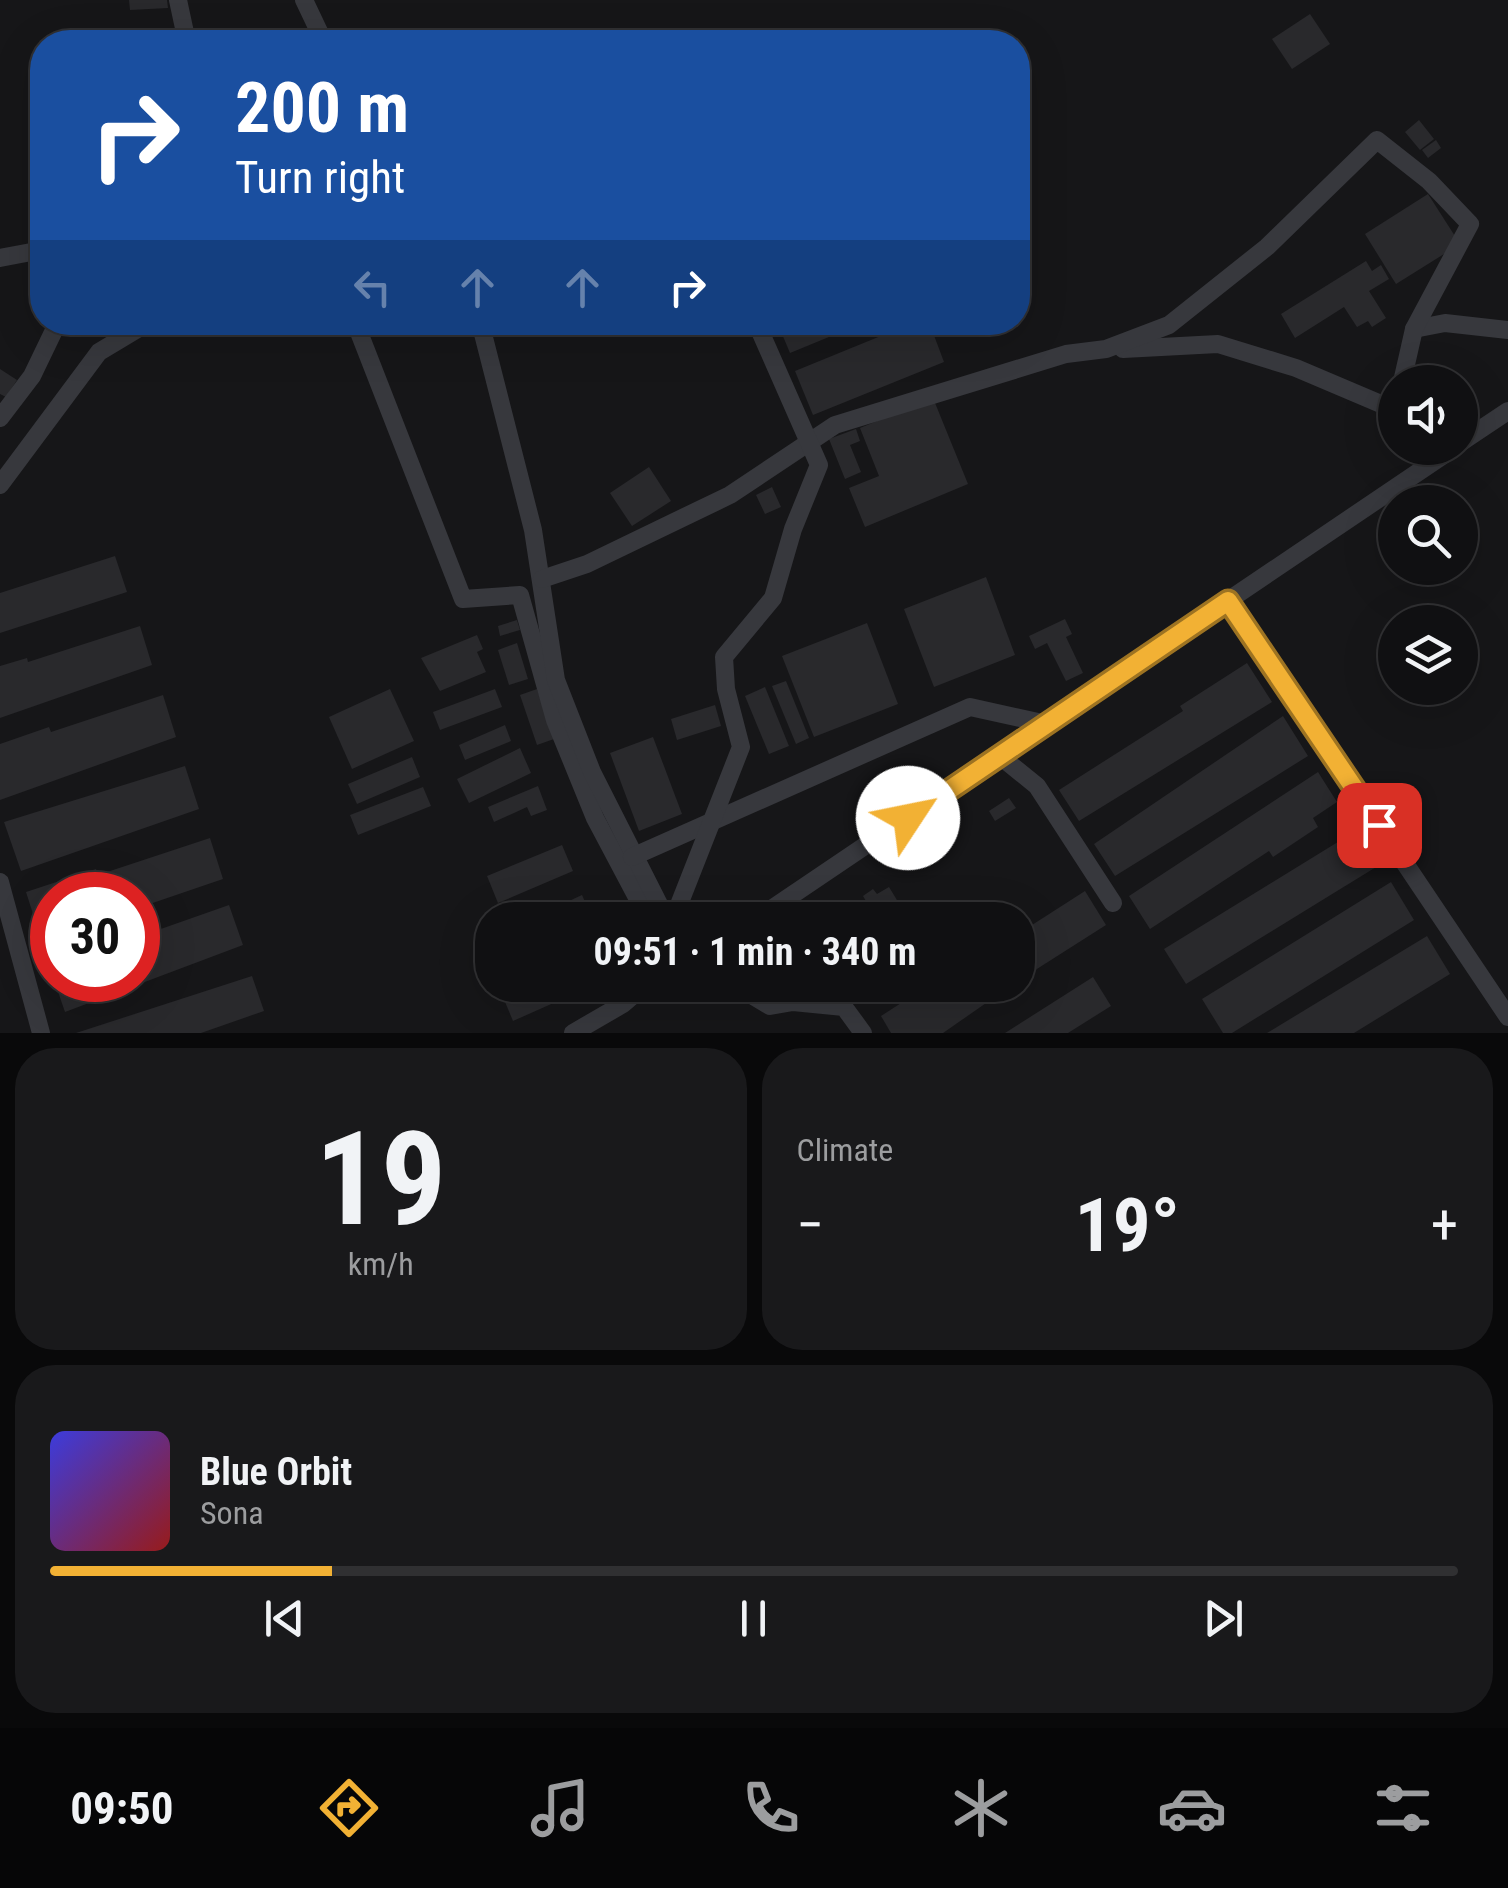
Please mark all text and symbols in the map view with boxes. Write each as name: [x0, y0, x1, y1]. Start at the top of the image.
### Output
text: 200 m: [235, 67, 409, 149]
icon: right: [70, 70, 200, 200]
text: Turn right: [235, 151, 405, 204]
icon: left: [345, 260, 400, 315]
icon: ahead: [450, 260, 505, 315]
icon: ahead: [555, 260, 610, 315]
icon: right: [660, 260, 715, 315]
map controls: [1378, 365, 1478, 705]
button: sound: [1378, 365, 1478, 465]
button: search: [1378, 485, 1478, 585]
button: layers: [1378, 605, 1478, 705]
position arrow: [856, 766, 960, 870]
pin: [1337, 783, 1422, 868]
icon: arrive: [1352, 798, 1407, 853]
speed limit sign: 30: [30, 872, 160, 1002]
text: 09:51 · 1 min · 340 m: [594, 930, 916, 974]
text: 19: [315, 1103, 446, 1256]
text: Climate: [797, 1131, 893, 1169]
text: 19°: [1075, 1181, 1180, 1269]
text: −: [797, 1193, 824, 1257]
text: +: [1431, 1193, 1458, 1257]
text: km/h: [348, 1245, 414, 1283]
text: Blue Orbit: [200, 1450, 352, 1494]
text: Sona: [200, 1494, 263, 1532]
icon: previous: [257, 1591, 312, 1646]
icon: pause: [726, 1591, 781, 1646]
icon: next: [1196, 1591, 1251, 1646]
icon: directions: [314, 1773, 384, 1843]
icon: music: [525, 1773, 595, 1843]
icon: phone: [736, 1773, 806, 1843]
icon: climate: [946, 1773, 1016, 1843]
icon: car: [1157, 1773, 1227, 1843]
icon: filters: [1368, 1773, 1438, 1843]
text: 09:50: [70, 1782, 174, 1835]

